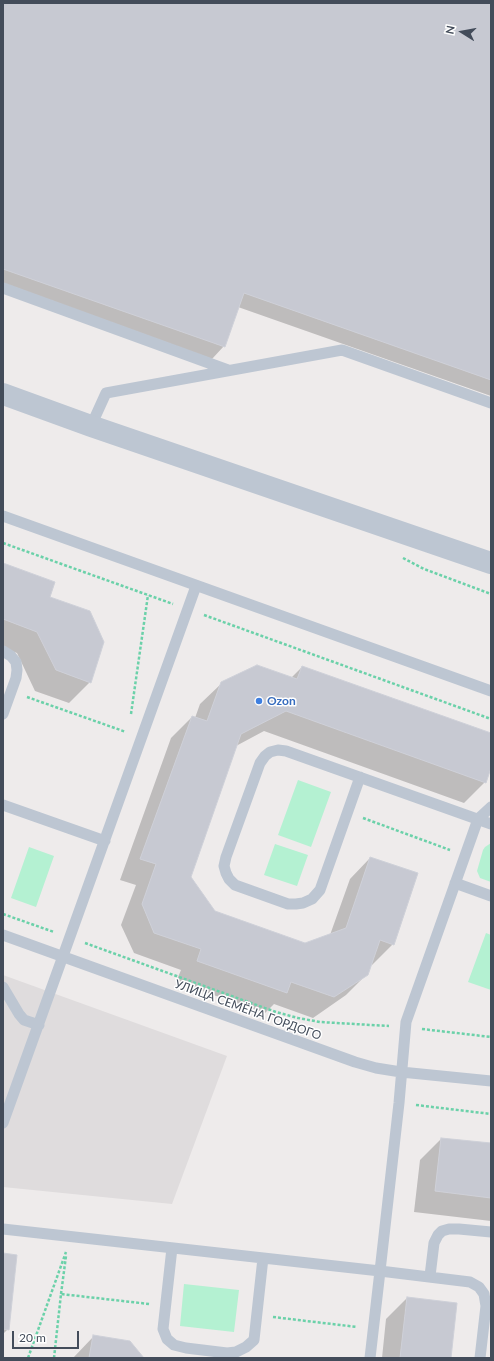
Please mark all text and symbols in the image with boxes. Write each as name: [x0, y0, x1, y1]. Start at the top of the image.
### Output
north arrow: [442, 12, 482, 52]
text: N: [443, 24, 457, 35]
place label: Ozon: [267, 694, 296, 708]
marker: Ozon: [254, 696, 264, 706]
street label: УЛИЦА СЕМЁНА ГОРДОГО: [173, 977, 323, 1043]
scale bar: [14, 1323, 81, 1349]
text: 20 m: [19, 1330, 46, 1345]

